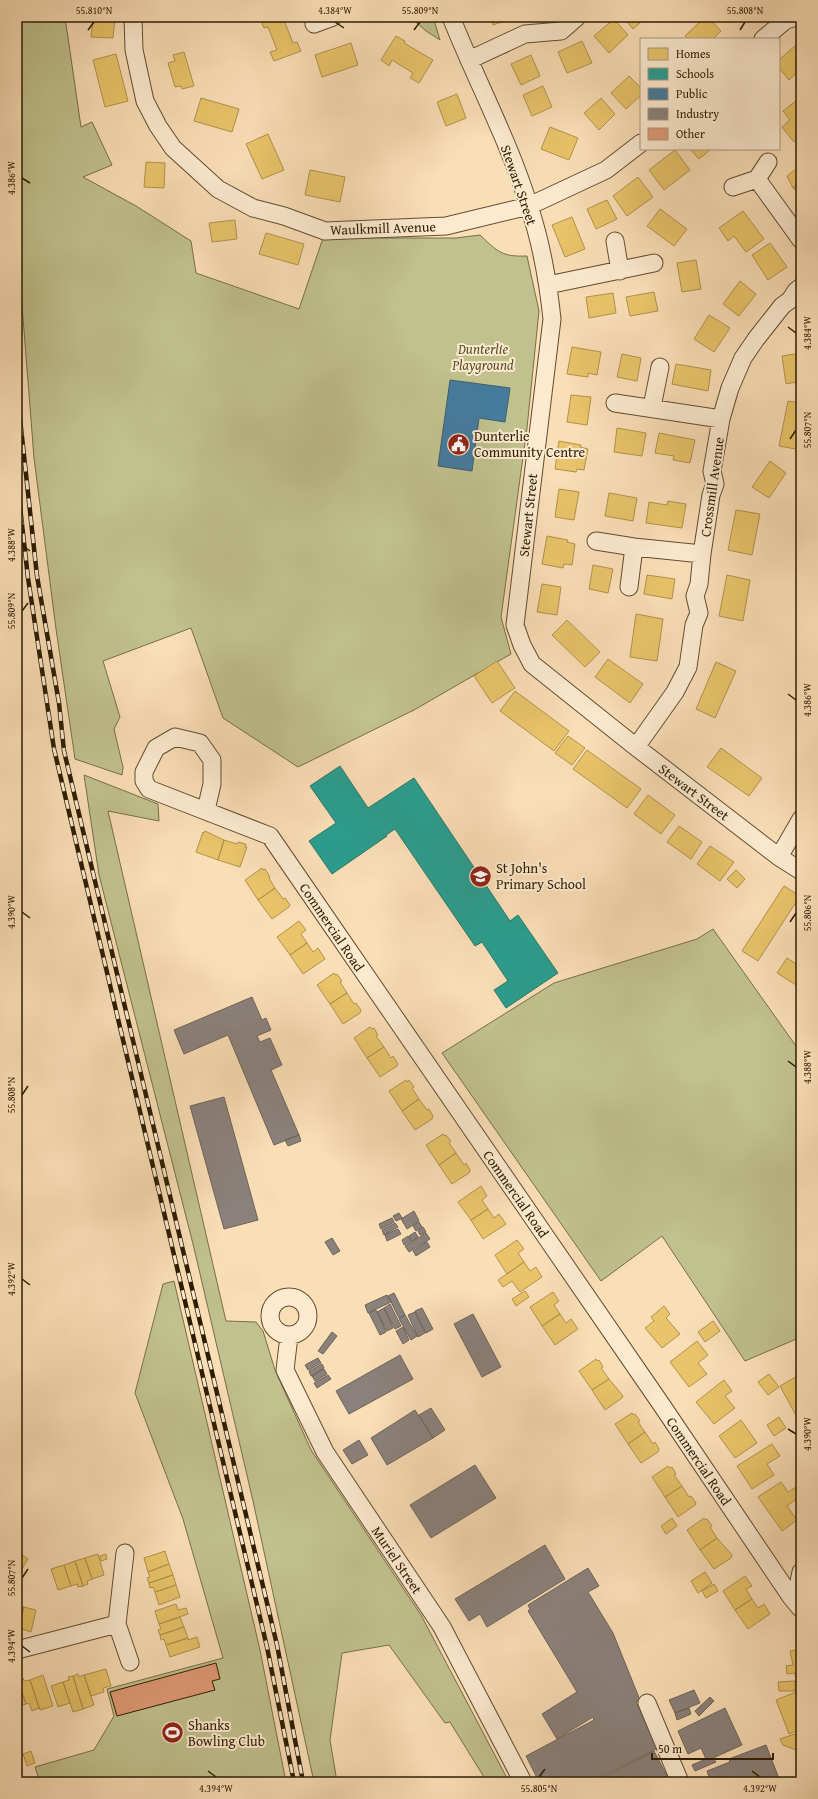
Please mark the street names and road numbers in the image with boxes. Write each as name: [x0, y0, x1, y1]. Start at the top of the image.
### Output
street label: Stewart Street: [496, 142, 542, 228]
street label: Waulkmill Avenue: [330, 216, 437, 240]
street label: Crossmill Avenue: [695, 435, 729, 538]
street label: Stewart Street: [514, 472, 542, 558]
street label: Stewart Street: [654, 759, 734, 825]
street label: Commercial Road: [295, 879, 369, 976]
street label: Commercial Road: [478, 1146, 554, 1242]
street label: Commercial Road: [662, 1413, 736, 1510]
street label: Muriel Street: [367, 1522, 427, 1598]

